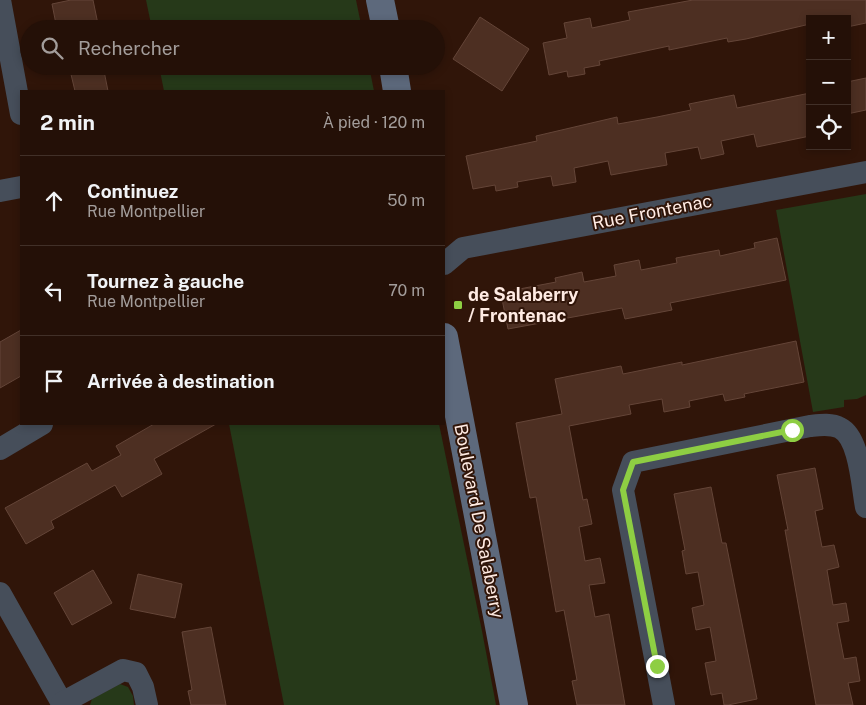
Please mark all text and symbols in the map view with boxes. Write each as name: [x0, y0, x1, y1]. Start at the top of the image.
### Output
map controls: [806, 15, 851, 150]
button: +: [806, 15, 851, 60]
search box: [20, 20, 445, 75]
icon: search: [38, 34, 66, 62]
text: Rechercher: [78, 37, 180, 59]
button: −: [806, 60, 851, 105]
button: locate: [806, 105, 851, 150]
text: 2 min: [40, 110, 95, 135]
text: À pied · 120 m: [323, 113, 425, 132]
text: Continuez: [87, 180, 178, 202]
icon: ahead: [40, 187, 68, 215]
street label: Rue Frontenac: [590, 190, 714, 233]
text: 50 m: [387, 191, 425, 210]
text: Rue Montpellier: [87, 202, 205, 221]
text: Tournez à gauche: [87, 270, 244, 292]
icon: left: [40, 277, 68, 305]
text: 70 m: [388, 281, 425, 300]
place label: de Salaberry / Frontenac: [468, 284, 578, 326]
text: Rue Montpellier: [87, 292, 205, 311]
marker: de Salaberry / Frontenac: [452, 299, 464, 311]
icon: arrive: [40, 367, 68, 395]
text: Arrivée à destination: [87, 370, 275, 392]
route start: [781, 419, 804, 442]
street label: Boulevard De Salaberry: [450, 422, 509, 620]
route end: [646, 655, 669, 678]

